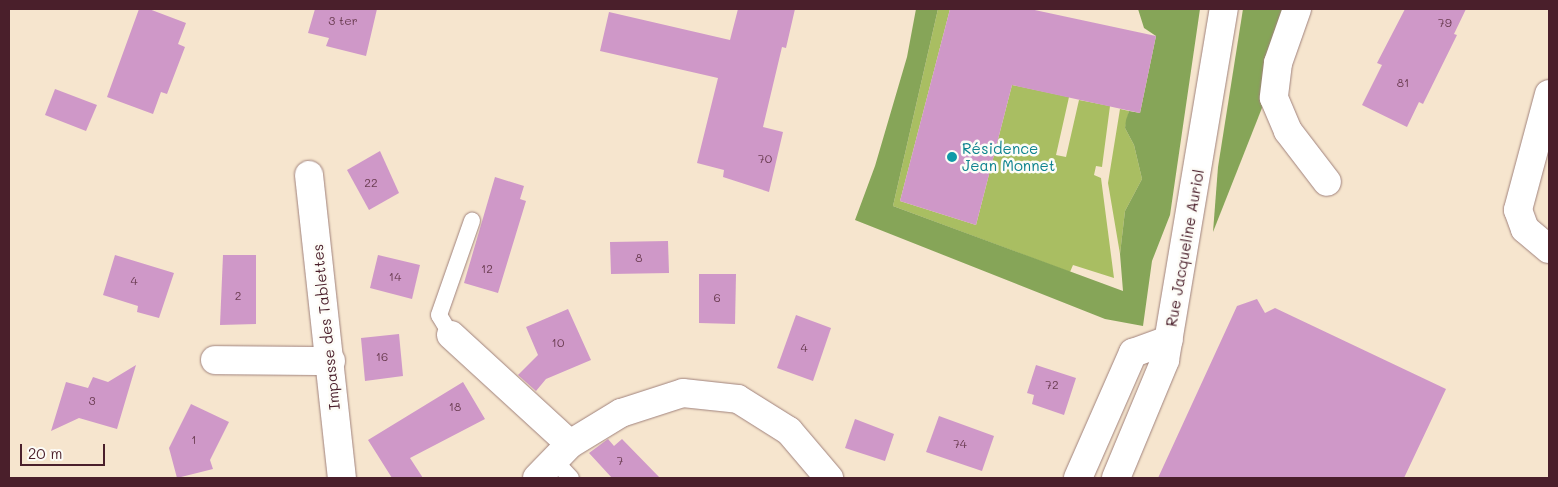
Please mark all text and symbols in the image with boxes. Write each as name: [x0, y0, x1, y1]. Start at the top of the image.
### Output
house number: 3 ter: [328, 14, 358, 28]
house number: 79: [1438, 16, 1452, 30]
house number: 81: [1397, 76, 1409, 90]
place label: Résidence Jean Monnet: [962, 139, 1055, 174]
marker: Résidence Jean Monnet: [946, 151, 958, 163]
house number: 70: [758, 152, 772, 166]
street label: Rue Jacqueline Auriol: [1162, 168, 1208, 328]
house number: 22: [364, 176, 378, 190]
street label: Impasse des Tablettes: [308, 243, 344, 411]
house number: 8: [635, 251, 643, 265]
house number: 12: [481, 262, 493, 276]
house number: 14: [389, 270, 401, 284]
house number: 4: [130, 274, 138, 288]
house number: 2: [235, 289, 241, 303]
house number: 6: [713, 291, 721, 305]
house number: 10: [552, 336, 564, 350]
house number: 4: [800, 341, 808, 355]
house number: 16: [376, 350, 388, 364]
house number: 72: [1045, 378, 1059, 392]
house number: 3: [88, 394, 96, 408]
house number: 18: [449, 400, 461, 414]
house number: 1: [191, 433, 197, 447]
scale bar: [22, 434, 108, 466]
house number: 74: [953, 437, 967, 451]
text: 20 m: [28, 443, 62, 463]
house number: 7: [617, 454, 623, 468]

